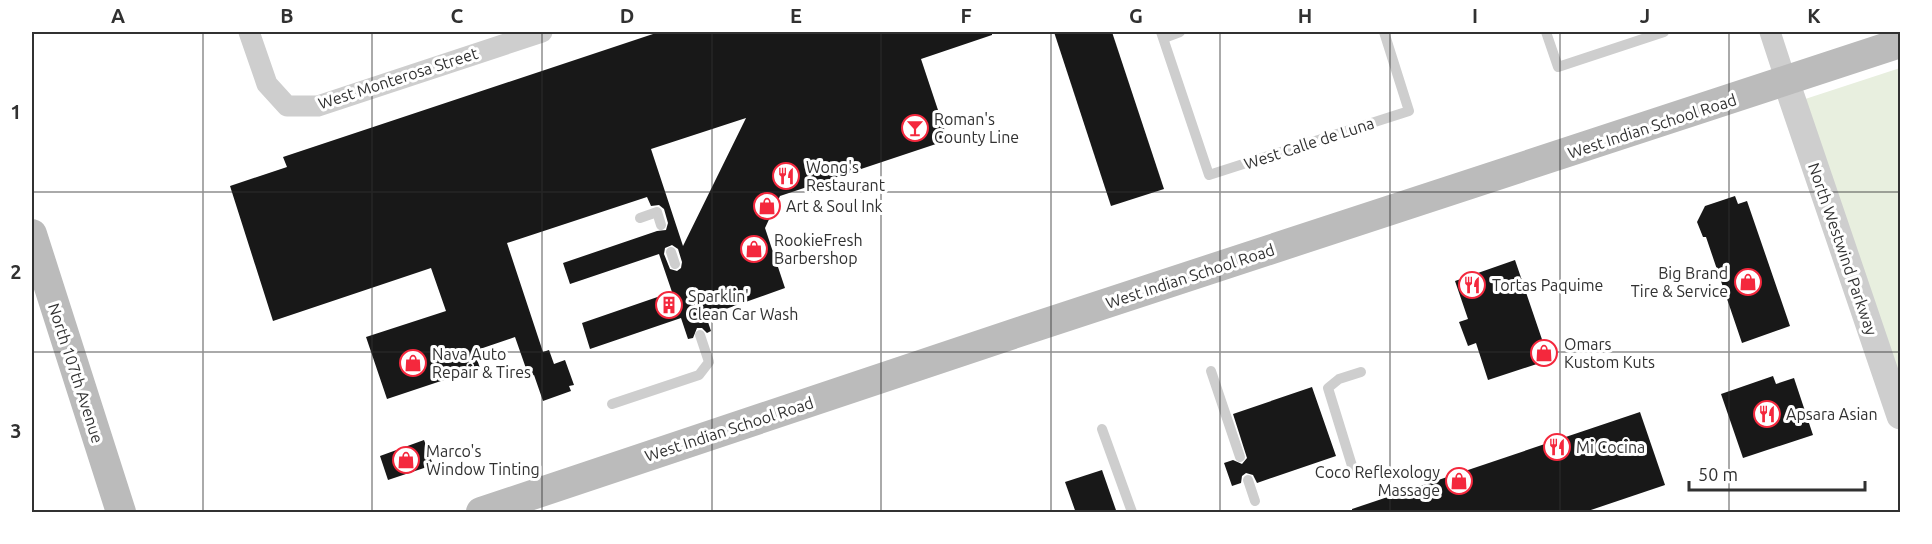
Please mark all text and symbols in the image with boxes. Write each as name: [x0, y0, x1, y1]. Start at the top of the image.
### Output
text: A: [111, 4, 125, 27]
text: B: [280, 4, 294, 27]
text: C: [451, 4, 464, 27]
text: D: [620, 4, 634, 27]
text: E: [790, 4, 802, 27]
text: F: [960, 4, 972, 27]
text: G: [1129, 4, 1143, 27]
text: H: [1298, 4, 1312, 27]
text: I: [1472, 4, 1478, 27]
text: J: [1640, 4, 1650, 27]
text: K: [1807, 4, 1821, 27]
street label: West Monterosa Street: [316, 43, 481, 112]
street label: West Indian School Road: [1565, 90, 1739, 162]
text: 1: [10, 100, 22, 123]
place label: Roman's County Line: [934, 110, 1019, 146]
bar icon: Roman's County Line: [900, 113, 930, 143]
street label: West Calle de Luna: [1242, 113, 1376, 173]
place label: Wong's Restaurant: [806, 158, 886, 194]
street label: North Westwind Parkway: [1805, 160, 1881, 338]
restaurant icon: Wong's Restaurant: [771, 161, 801, 191]
shop icon: Art & Soul Ink: [752, 191, 782, 221]
place label: Art & Soul Ink: [786, 197, 883, 215]
place label: RookieFresh Barbershop: [774, 231, 863, 267]
shop icon: RookieFresh Barbershop: [739, 234, 769, 264]
street label: West Indian School Road: [1103, 240, 1277, 312]
text: 2: [10, 260, 22, 283]
place label: Big Brand Tire & Service: [1631, 264, 1728, 300]
shop icon: Big Brand Tire & Service: [1733, 267, 1763, 297]
restaurant icon: Tortas Paquime: [1457, 270, 1487, 300]
place label: Tortas Paquime: [1492, 276, 1603, 294]
place label: Sparklin' Clean Car Wash: [688, 287, 798, 323]
building icon: Sparklin' Clean Car Wash: [654, 290, 684, 320]
street label: North 107th Avenue: [45, 301, 107, 445]
place label: Omars Kustom Kuts: [1564, 335, 1655, 371]
shop icon: Omars Kustom Kuts: [1529, 338, 1559, 368]
place label: Nava Auto Repair & Tires: [432, 345, 531, 381]
shop icon: Nava Auto Repair & Tires: [398, 348, 428, 378]
street label: West Indian School Road: [642, 393, 816, 465]
restaurant icon: Apsara Asian: [1752, 399, 1782, 429]
place label: Apsara Asian: [1786, 405, 1878, 423]
text: 3: [10, 419, 22, 442]
restaurant icon: Mi Cocina: [1542, 432, 1572, 462]
place label: Mi Cocina: [1576, 438, 1645, 456]
place label: Marco's Window Tinting: [426, 442, 540, 478]
shop icon: Marco's Window Tinting: [391, 445, 421, 475]
scale bar: [1689, 454, 1864, 492]
place label: Coco Reflexology Massage: [1315, 463, 1440, 499]
text: 50 m: [1698, 464, 1738, 484]
shop icon: Coco Reflexology Massage: [1444, 466, 1474, 496]

